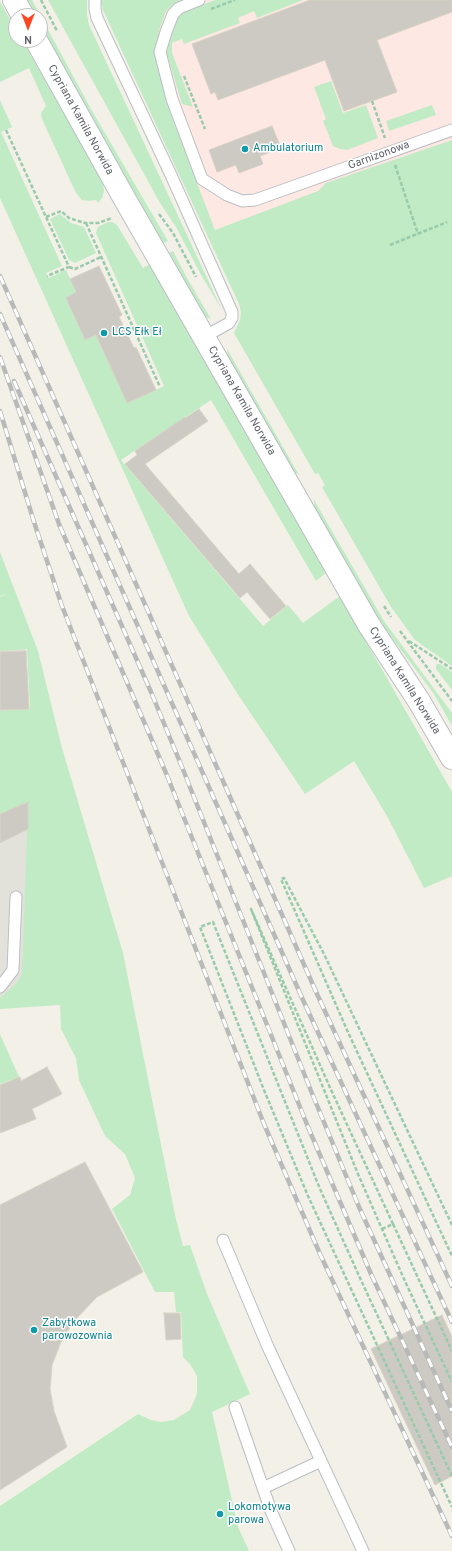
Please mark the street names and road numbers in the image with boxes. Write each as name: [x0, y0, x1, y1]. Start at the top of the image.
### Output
street label: Cypriana Kamila Norwida: [44, 63, 116, 177]
street label: Garnizonowa: [347, 139, 411, 173]
street label: Cypriana Kamila Norwida: [204, 344, 278, 458]
street label: Cypriana Kamila Norwida: [366, 625, 442, 737]

